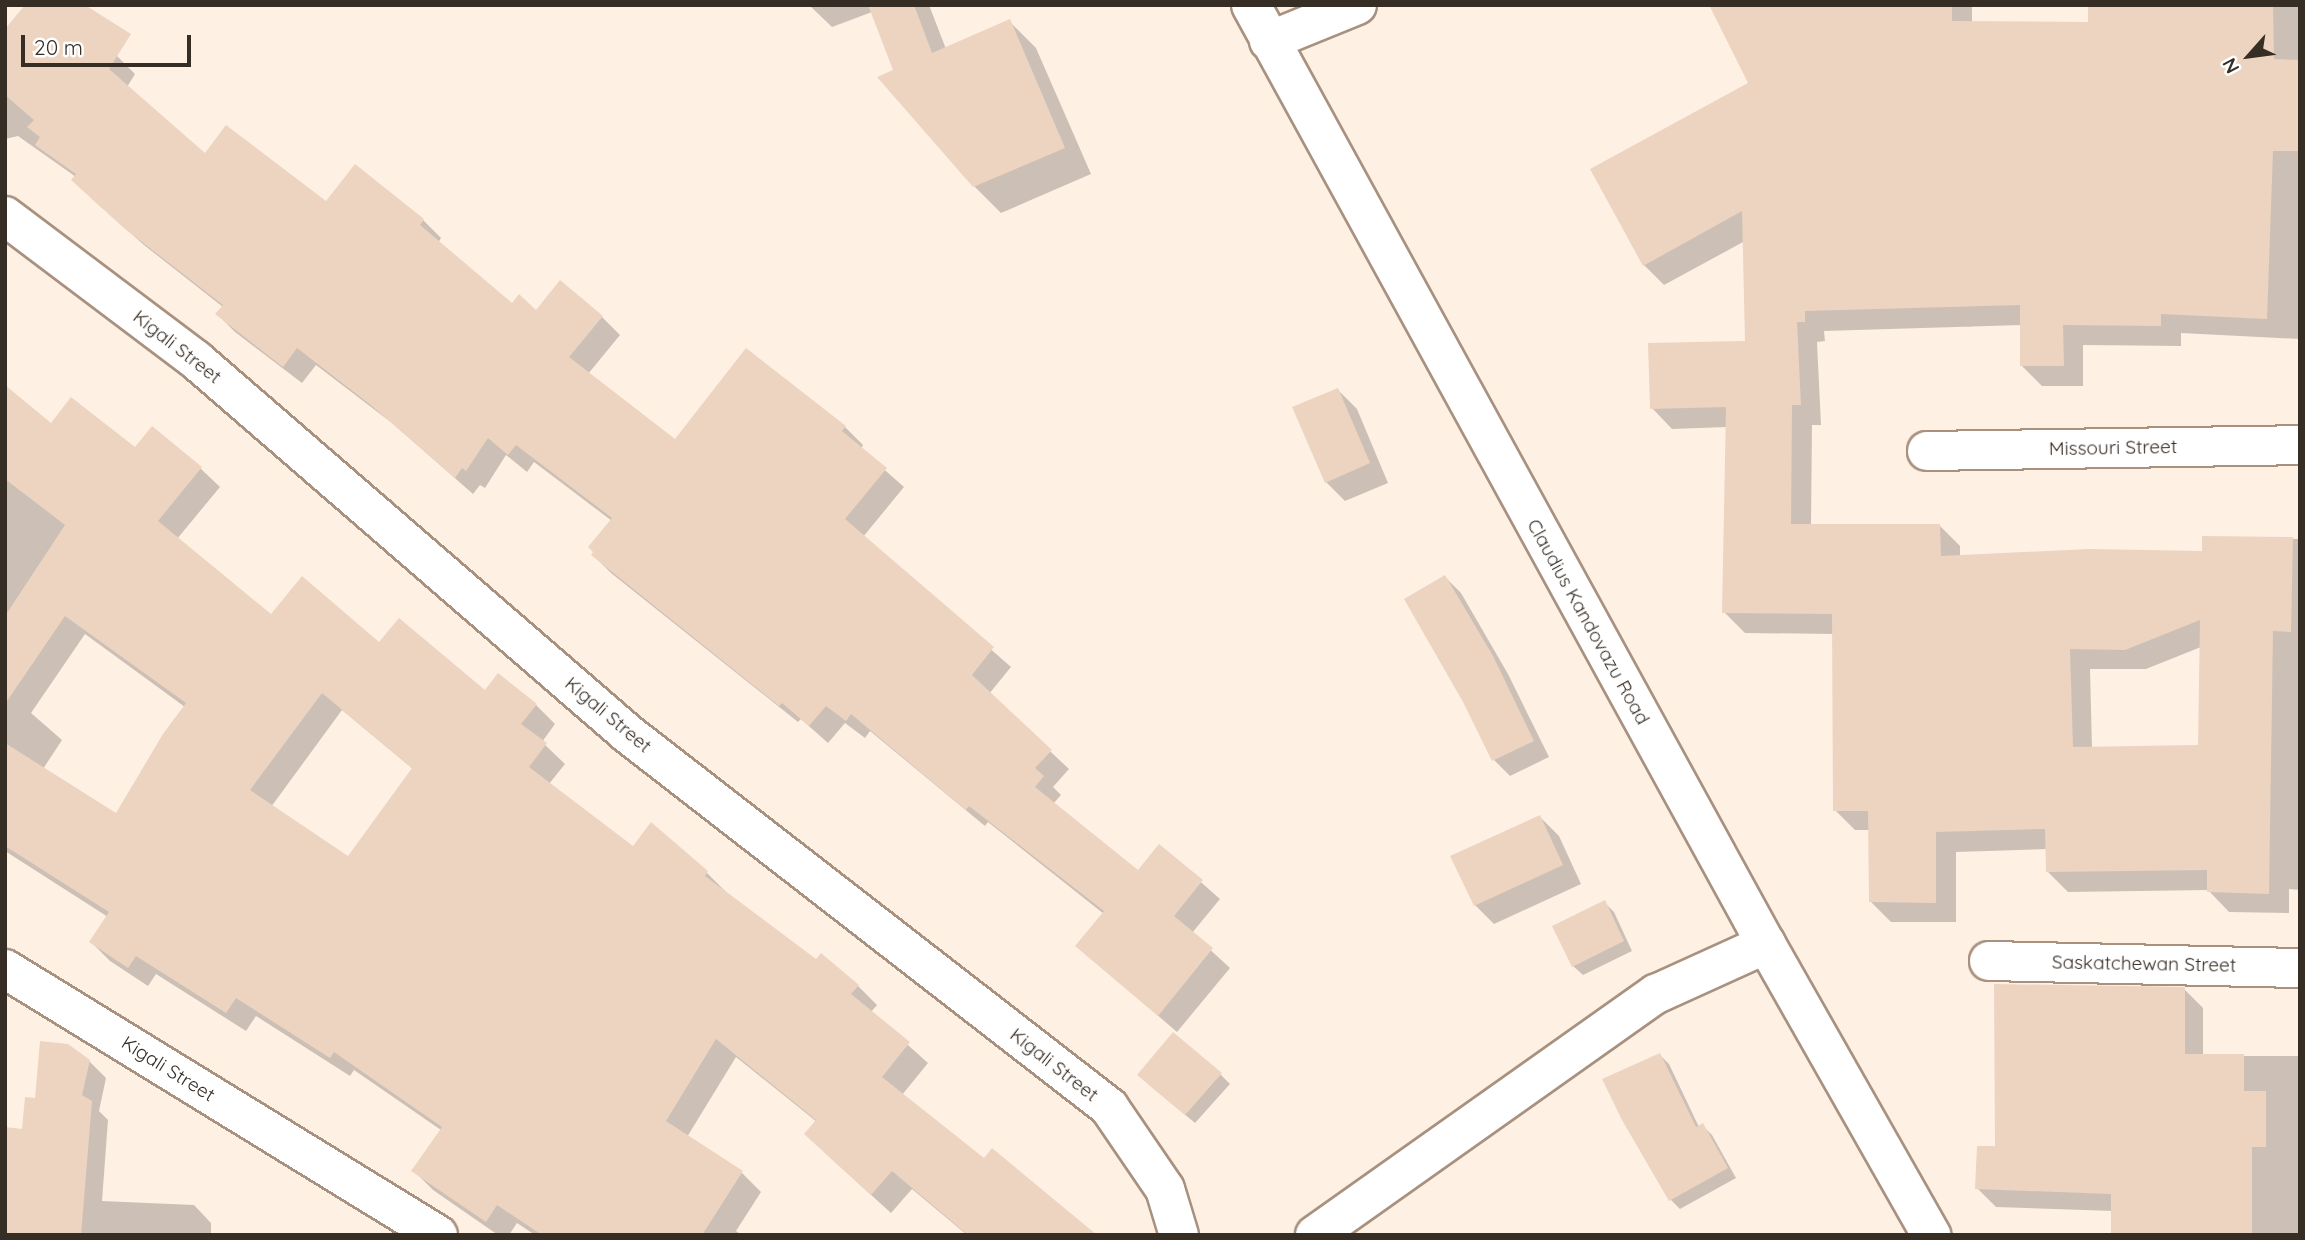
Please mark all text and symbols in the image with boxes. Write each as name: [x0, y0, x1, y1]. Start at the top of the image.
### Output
scale bar: [24, 21, 194, 65]
north arrow: [2214, 21, 2284, 91]
text: 20 m: [34, 34, 83, 60]
text: N: [2217, 54, 2244, 78]
street label: Kigali Street: [128, 305, 226, 389]
street label: Missouri Street: [2049, 435, 2177, 461]
street label: Claudius Kandovazu Road: [1522, 515, 1654, 729]
street label: Kigali Street: [560, 672, 656, 758]
street label: Saskatchewan Street: [2052, 951, 2236, 977]
street label: Kigali Street: [1005, 1023, 1103, 1107]
street label: Kigali Street: [117, 1031, 219, 1107]

